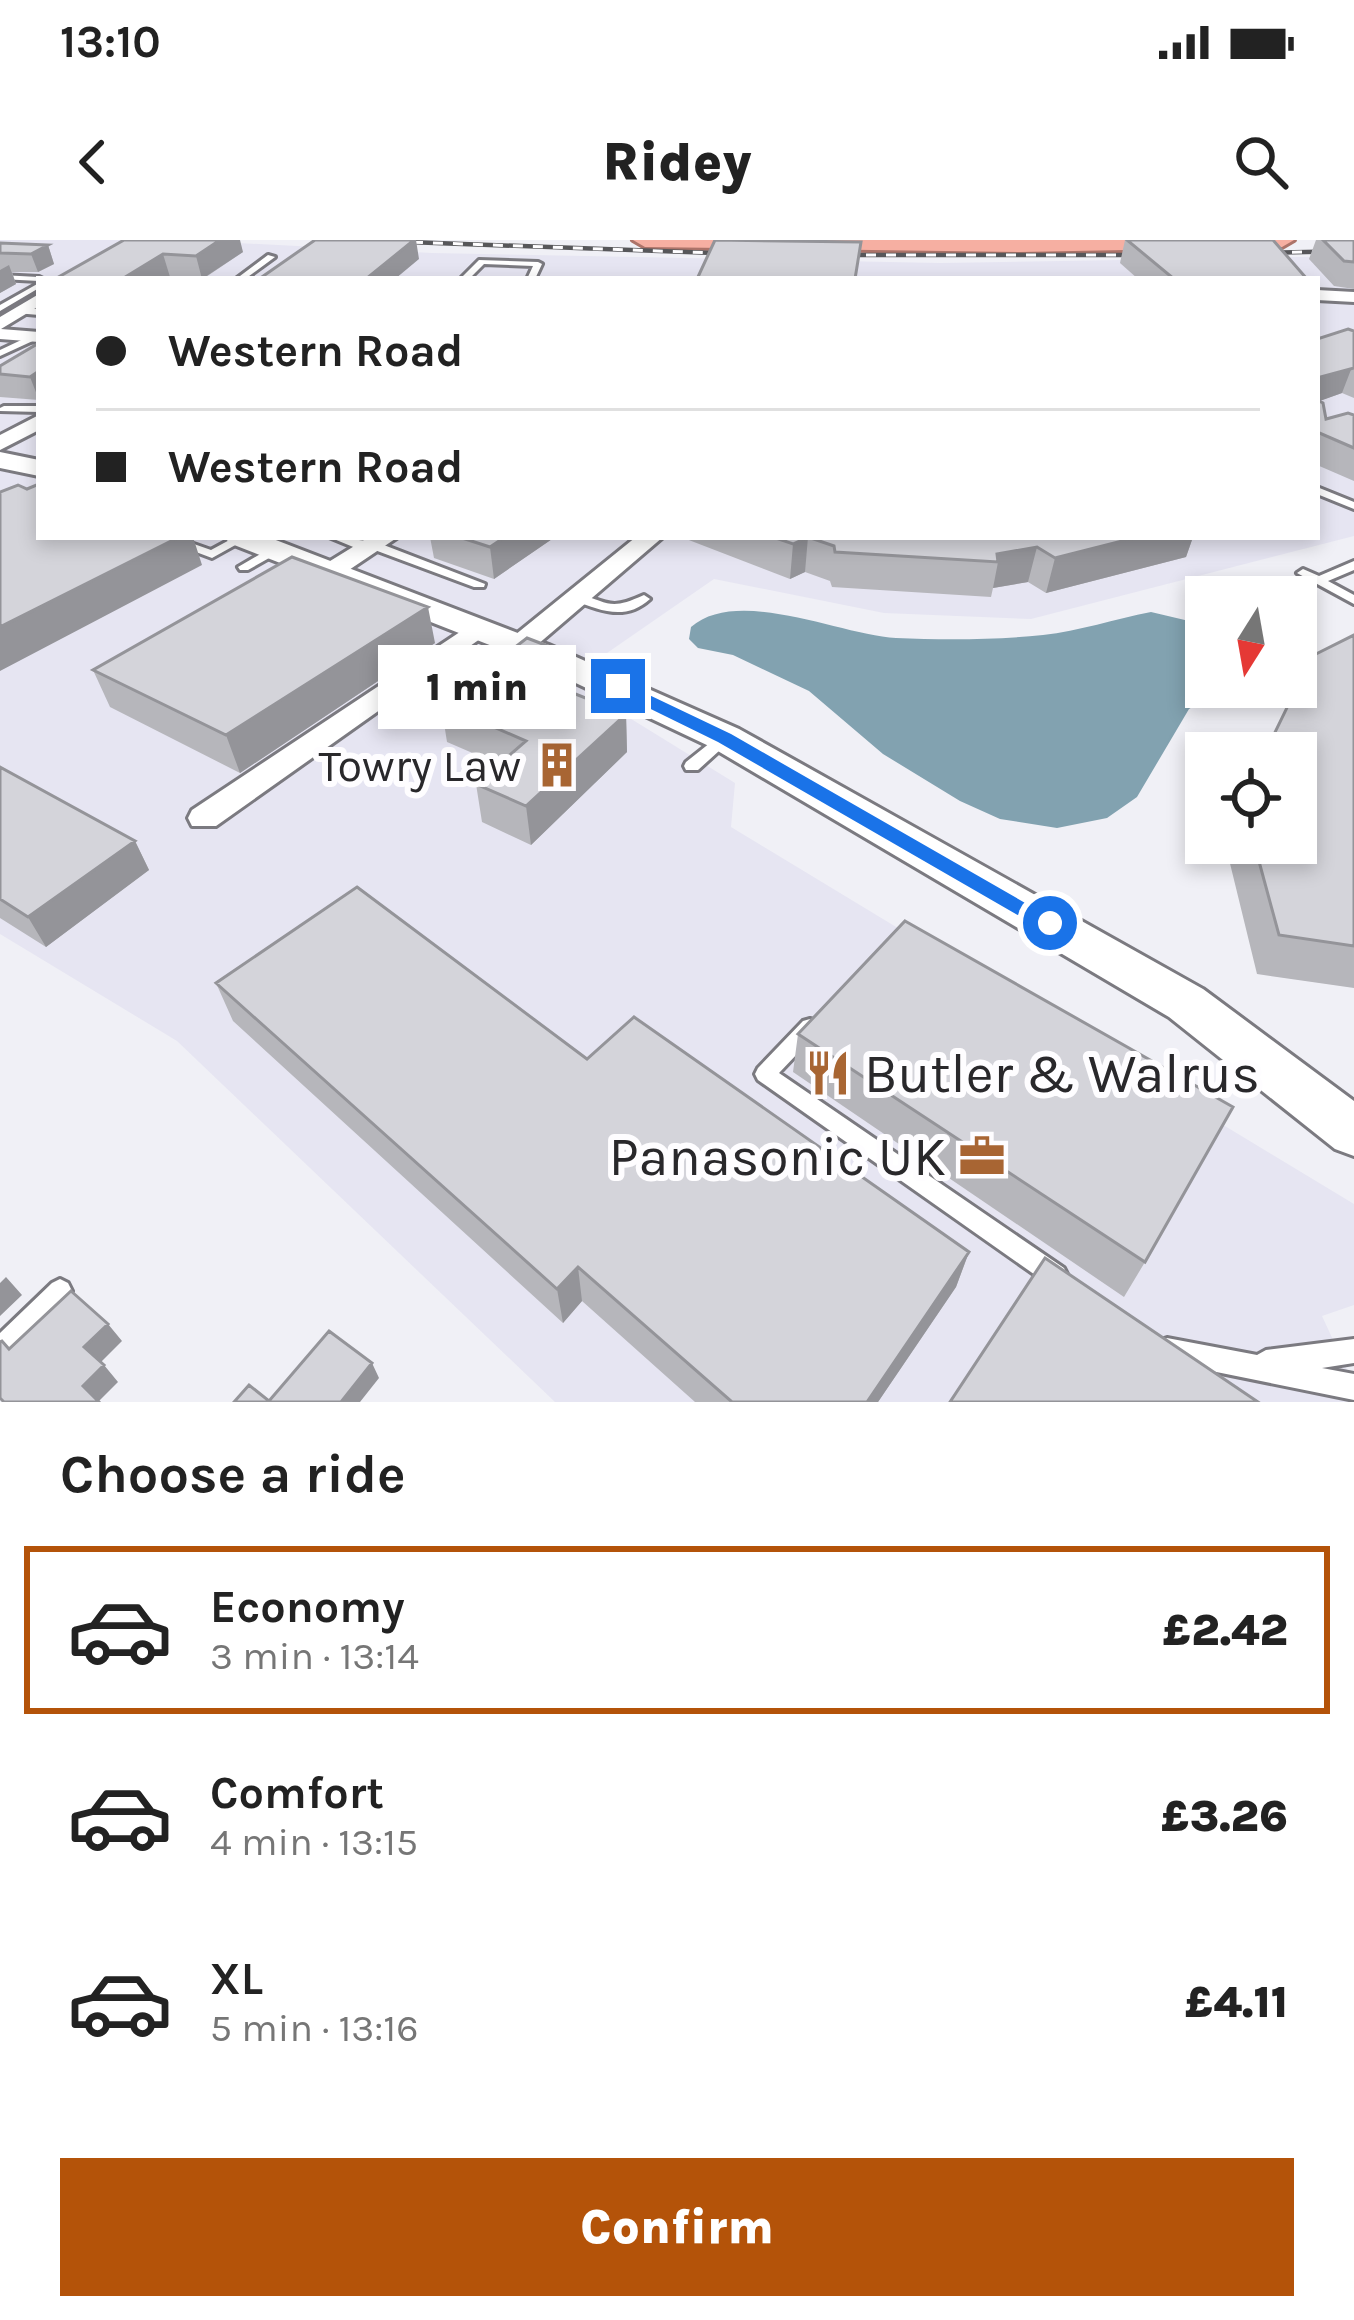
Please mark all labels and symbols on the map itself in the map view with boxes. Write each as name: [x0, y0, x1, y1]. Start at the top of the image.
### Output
north arrow: [1185, 576, 1317, 708]
callout: 1 min: [378, 644, 576, 728]
route end: [591, 659, 645, 713]
place label: Towry Law: [319, 740, 521, 793]
building icon: Towry Law: [532, 740, 582, 790]
route start: [1023, 896, 1077, 950]
place label: Butler & Walrus: [864, 1042, 1260, 1106]
restaurant icon: Butler & Walrus: [803, 1048, 853, 1098]
place label: Panasonic UK: [609, 1125, 946, 1189]
office icon: Panasonic UK: [957, 1131, 1007, 1181]

